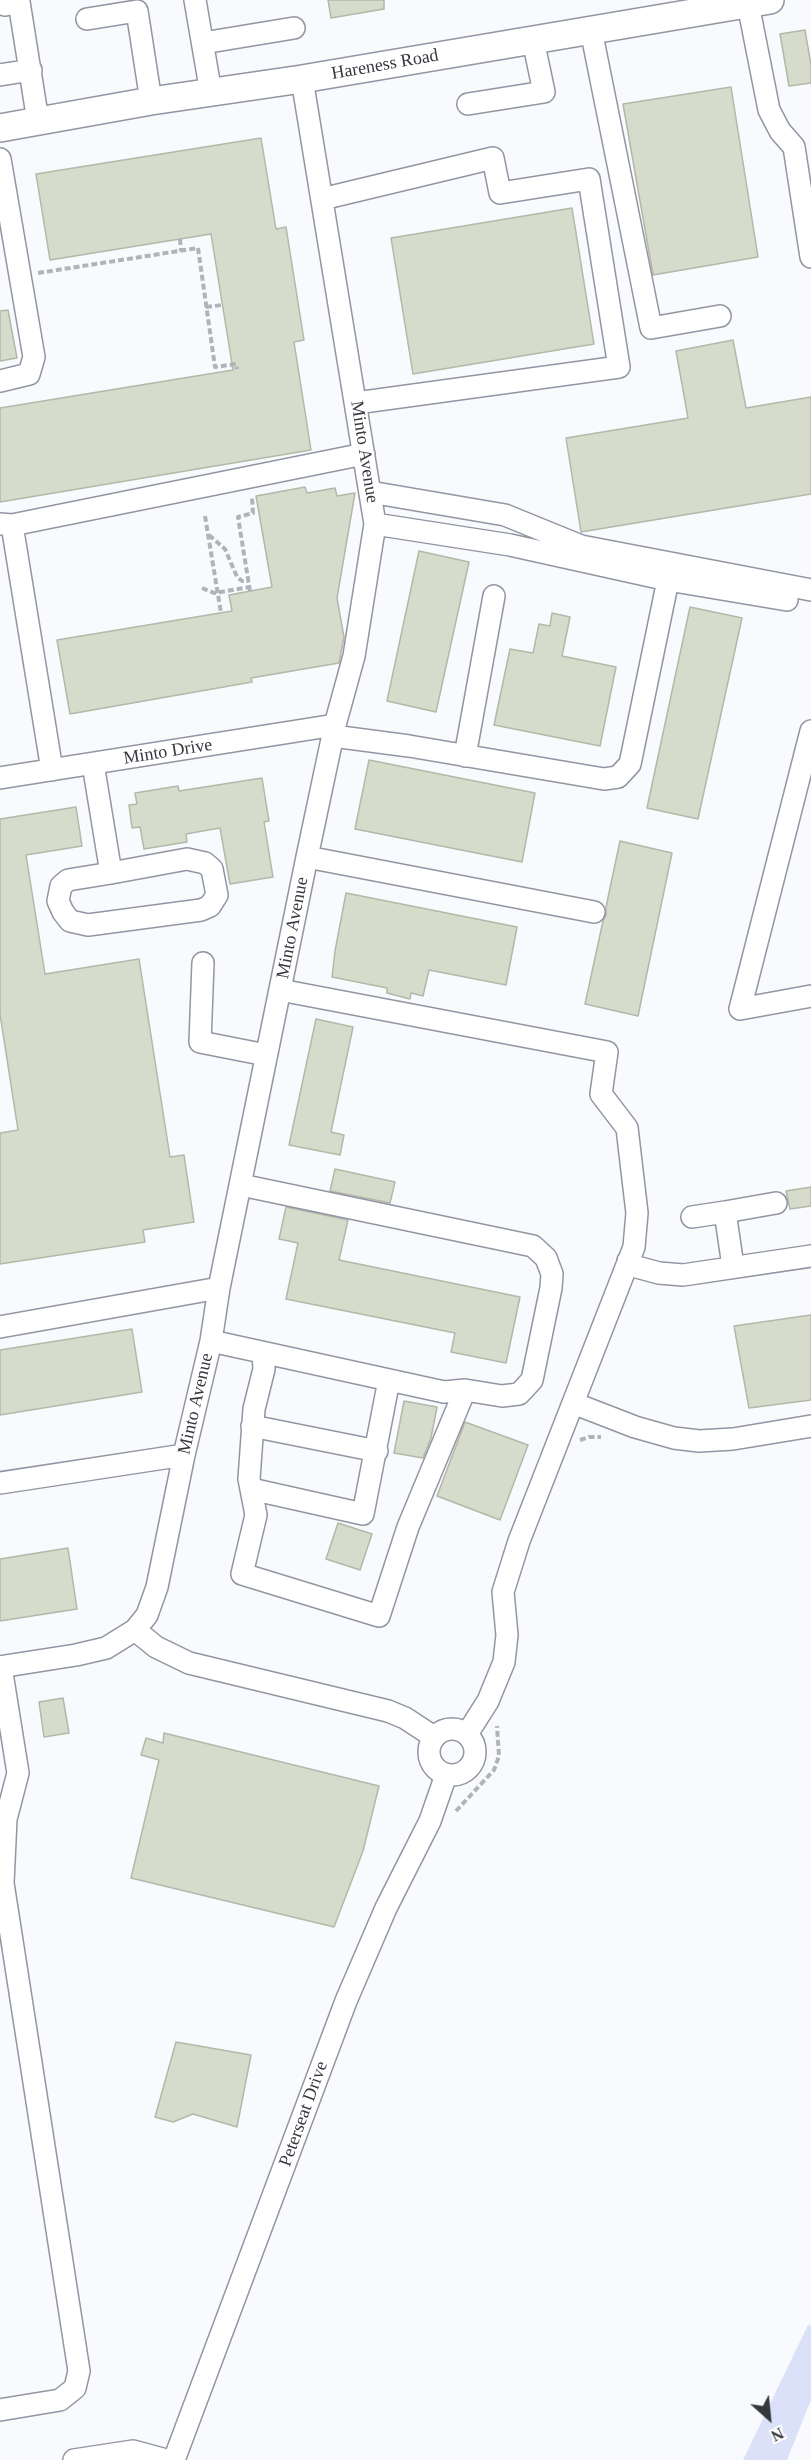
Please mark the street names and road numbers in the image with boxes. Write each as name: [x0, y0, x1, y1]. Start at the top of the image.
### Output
street label: Hareness Road: [330, 45, 440, 85]
street label: Minto Avenue: [345, 399, 383, 505]
street label: Minto Drive: [122, 734, 214, 770]
street label: Minto Avenue: [273, 875, 313, 981]
street label: Minto Avenue: [174, 1351, 218, 1457]
street label: Peterseat Drive: [275, 2058, 333, 2170]

